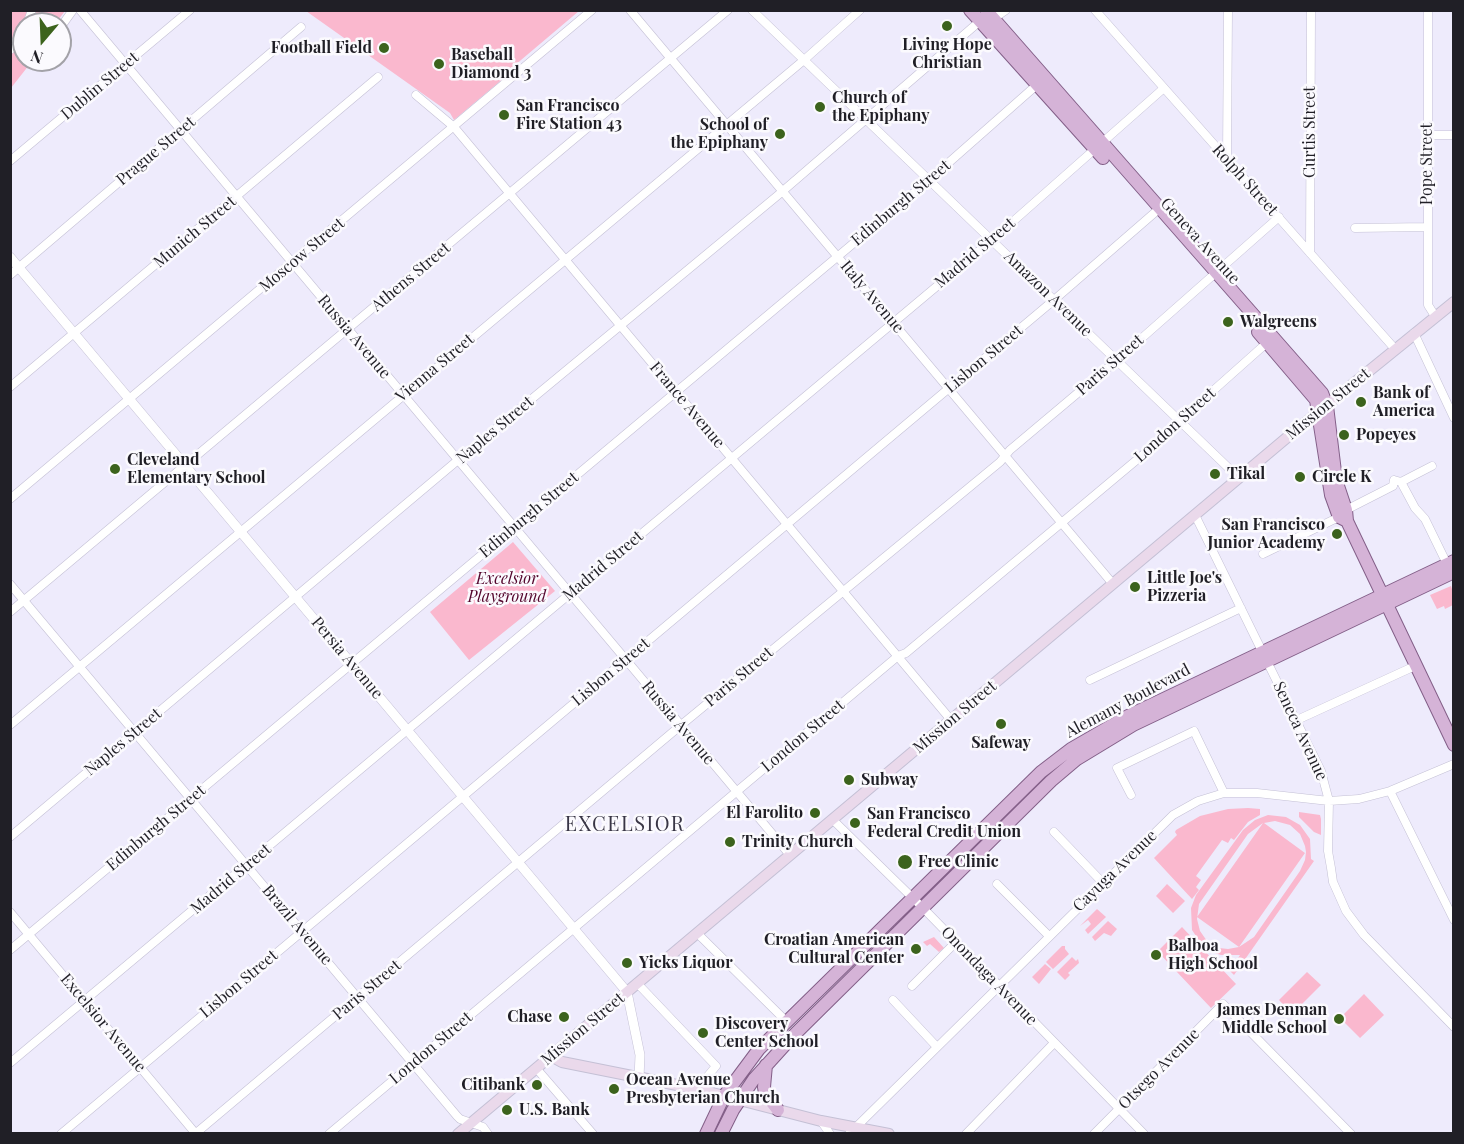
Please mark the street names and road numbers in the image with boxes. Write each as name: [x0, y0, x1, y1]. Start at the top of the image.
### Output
street label: Dublin Street: [57, 48, 143, 124]
street label: Curtis Street: [1300, 86, 1320, 178]
street label: Prague Street: [113, 112, 199, 190]
street label: Pope Street: [1417, 123, 1437, 205]
street label: Rolph Street: [1208, 140, 1282, 220]
street label: Edinburgh Street: [848, 156, 954, 250]
street label: Munich Street: [150, 192, 240, 272]
street label: Geneva Avenue: [1156, 194, 1244, 288]
street label: Moscow Street: [256, 214, 348, 296]
street label: Madrid Street: [931, 214, 1019, 292]
street label: Athens Street: [368, 239, 454, 315]
street label: Amazon Avenue: [1000, 247, 1096, 341]
street label: Italy Avenue: [836, 257, 908, 337]
street label: Russia Avenue: [313, 291, 395, 383]
street label: Lisbon Street: [941, 321, 1027, 397]
street label: Vienna Street: [392, 330, 478, 406]
street label: Paris Street: [1072, 330, 1148, 400]
street label: France Avenue: [645, 358, 729, 452]
street label: Mission Street: [1282, 364, 1374, 444]
street label: London Street: [1131, 384, 1219, 466]
street label: Naples Street: [453, 392, 537, 468]
street label: Edinburgh Street: [476, 468, 582, 562]
street label: Madrid Street: [559, 527, 647, 605]
street label: Persia Avenue: [307, 613, 387, 703]
street label: Lisbon Street: [568, 634, 654, 710]
street label: Paris Street: [701, 643, 777, 711]
street label: Alemany Boulevard: [1062, 660, 1194, 742]
street label: Russia Avenue: [637, 677, 719, 769]
street label: Mission Street: [909, 677, 1001, 757]
street label: Seneca Avenue: [1269, 678, 1331, 784]
street label: London Street: [758, 696, 848, 776]
street label: Naples Street: [81, 704, 165, 780]
street label: Edinburgh Street: [103, 781, 209, 875]
street label: Cayuga Avenue: [1069, 826, 1161, 916]
street label: Madrid Street: [187, 840, 275, 918]
street label: Brazil Avenue: [258, 881, 336, 969]
street label: Onondaga Avenue: [937, 923, 1041, 1029]
street label: Lisbon Street: [196, 946, 282, 1022]
street label: Paris Street: [329, 956, 405, 1024]
street label: Excelsior Avenue: [56, 970, 150, 1076]
street label: Mission Street: [537, 989, 629, 1069]
street label: London Street: [386, 1008, 476, 1088]
street label: Otsego Avenue: [1115, 1025, 1203, 1113]

